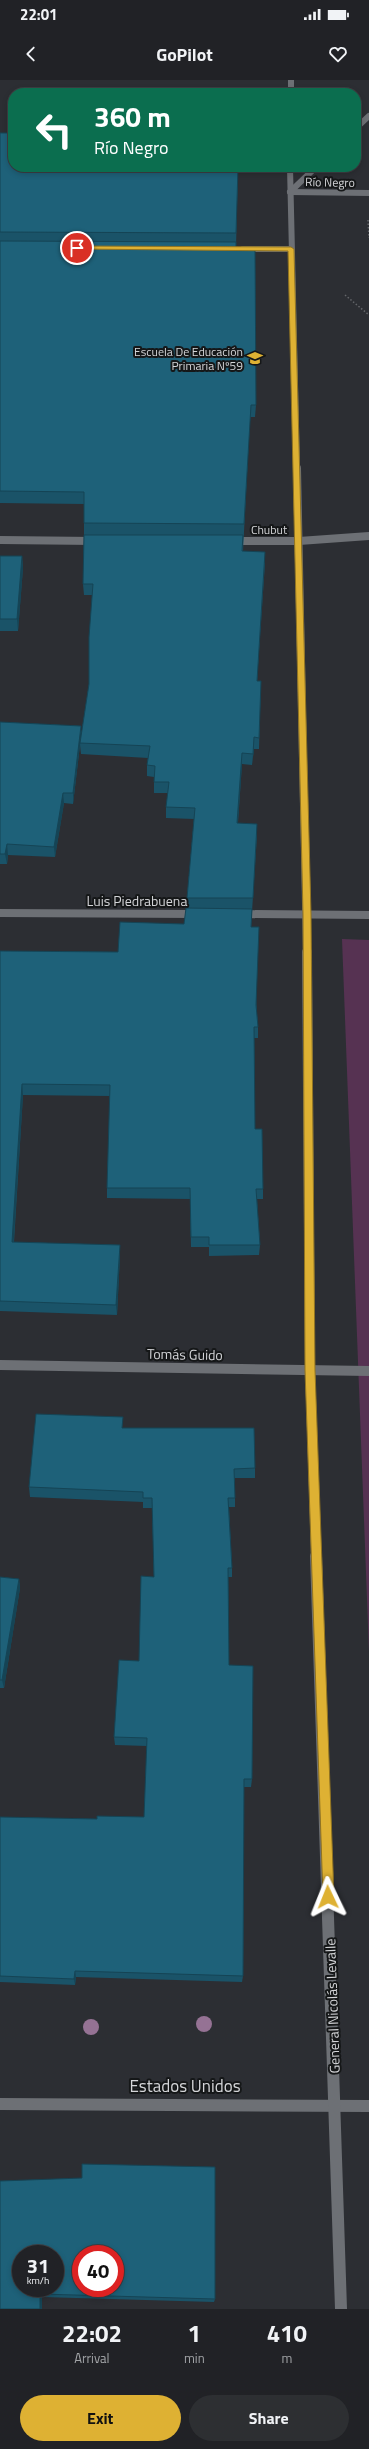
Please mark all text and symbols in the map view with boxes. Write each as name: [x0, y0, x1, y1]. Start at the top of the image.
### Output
text: 22:01: [20, 3, 57, 26]
text: GoPilot: [156, 41, 213, 68]
icon: back: [20, 43, 42, 65]
icon: heart: [327, 43, 349, 65]
text: 360 m: [94, 95, 171, 138]
icon: left: [28, 104, 80, 156]
text: Río Negro: [94, 134, 168, 161]
street label: Río Negro: [305, 172, 355, 192]
pin: [60, 231, 94, 265]
icon: arrive: [66, 237, 88, 259]
place label: Escuela De Educación Primaria Nº59: [134, 342, 243, 375]
school or university icon: Escuela De Educación Primaria Nº59: [246, 349, 264, 367]
street label: Chubut: [251, 520, 288, 539]
street label: Luis Piedrabuena: [87, 890, 187, 911]
street label: Tomás Guido: [147, 1343, 223, 1365]
position arrow: [307, 1876, 349, 1918]
street label: General Nicolás Levalle: [319, 1938, 345, 2074]
street label: Estados Unidos: [129, 2073, 241, 2099]
speed limit sign: 40: [72, 2245, 124, 2297]
text: 31: [27, 2250, 49, 2281]
text: km/h: [27, 2273, 49, 2288]
text: 22:02: [62, 2315, 122, 2351]
text: 1: [188, 2315, 201, 2351]
text: 410: [267, 2315, 307, 2351]
text: Arrival: [74, 2348, 110, 2368]
text: min: [184, 2348, 205, 2368]
text: m: [281, 2348, 292, 2368]
button: Exit: [20, 2395, 181, 2441]
button: Share: [189, 2395, 349, 2441]

